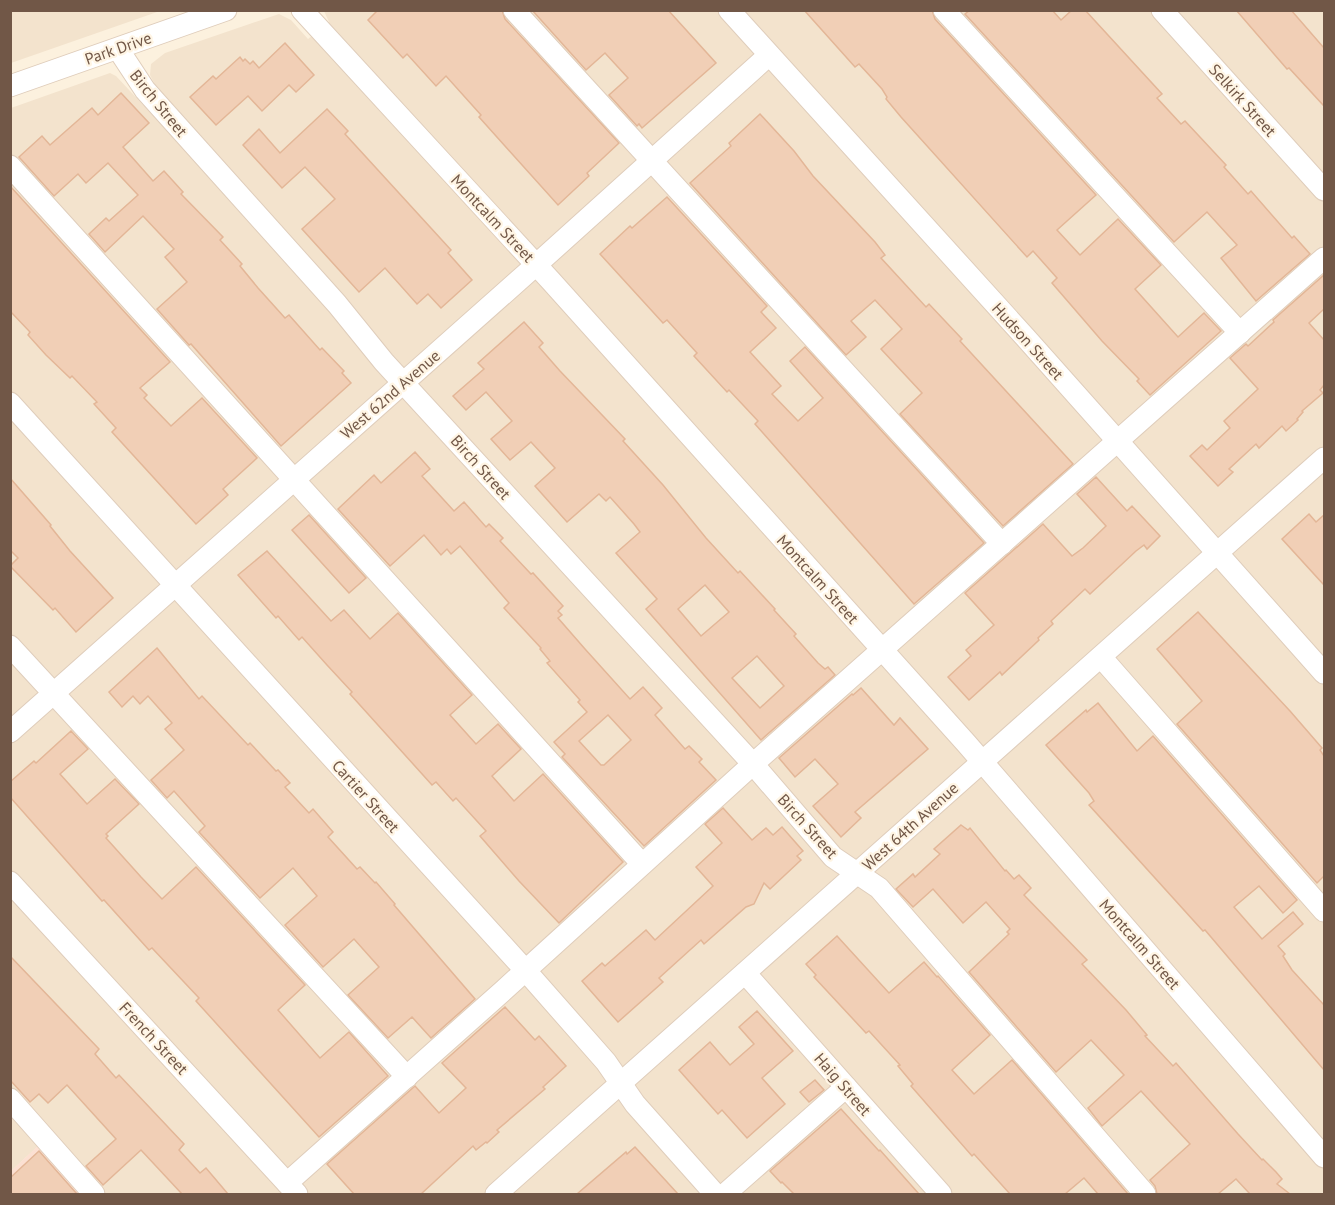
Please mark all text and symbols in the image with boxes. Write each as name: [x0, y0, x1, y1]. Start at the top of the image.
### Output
street label: Park Drive: [82, 27, 154, 69]
street label: Selkirk Street: [1205, 59, 1281, 141]
street label: Birch Street: [126, 66, 192, 141]
street label: Montcalm Street: [447, 170, 539, 267]
street label: Hudson Street: [988, 298, 1068, 384]
street label: West 62nd Avenue: [336, 345, 444, 443]
street label: Birch Street: [447, 431, 516, 504]
street label: Montcalm Street: [773, 530, 864, 628]
street label: Cartier Street: [328, 755, 404, 837]
street label: West 64th Avenue: [858, 778, 962, 874]
street label: Birch Street: [774, 790, 843, 863]
street label: Montcalm Street: [1095, 895, 1185, 994]
street label: French Street: [115, 998, 193, 1079]
street label: Haig Street: [810, 1048, 876, 1120]

